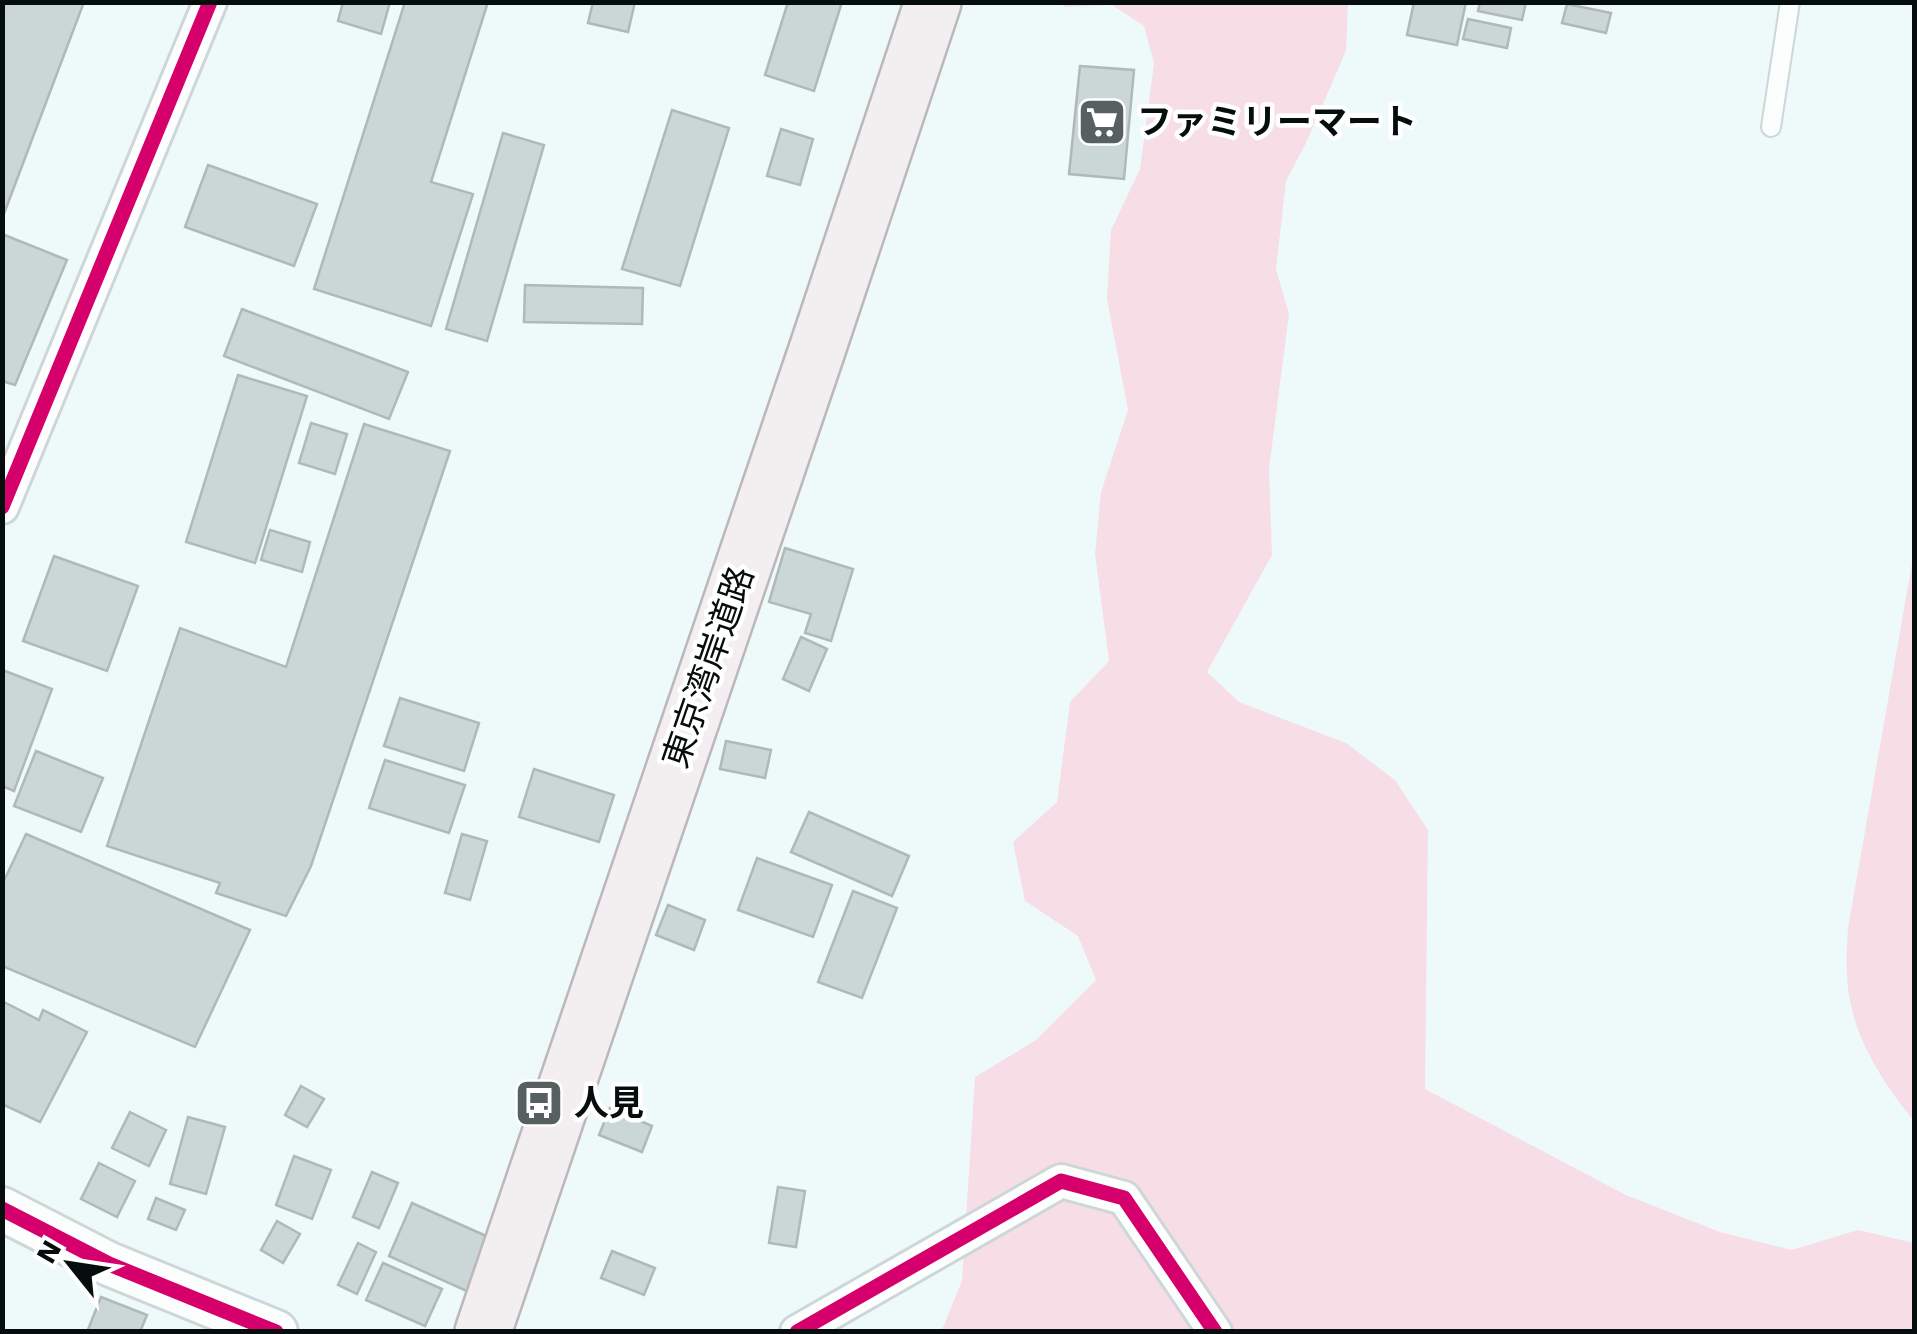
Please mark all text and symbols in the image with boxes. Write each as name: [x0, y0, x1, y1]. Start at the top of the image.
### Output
supermarket icon: ファミリーマート: [1076, 96, 1128, 148]
place label: ファミリーマート: [1137, 101, 1417, 143]
street label: 東京湾岸道路: [654, 561, 762, 773]
bus stop icon: 人見: [513, 1077, 565, 1129]
place label: 人見: [574, 1082, 644, 1124]
north arrow: [20, 1214, 120, 1314]
text: N: [29, 1235, 68, 1269]

